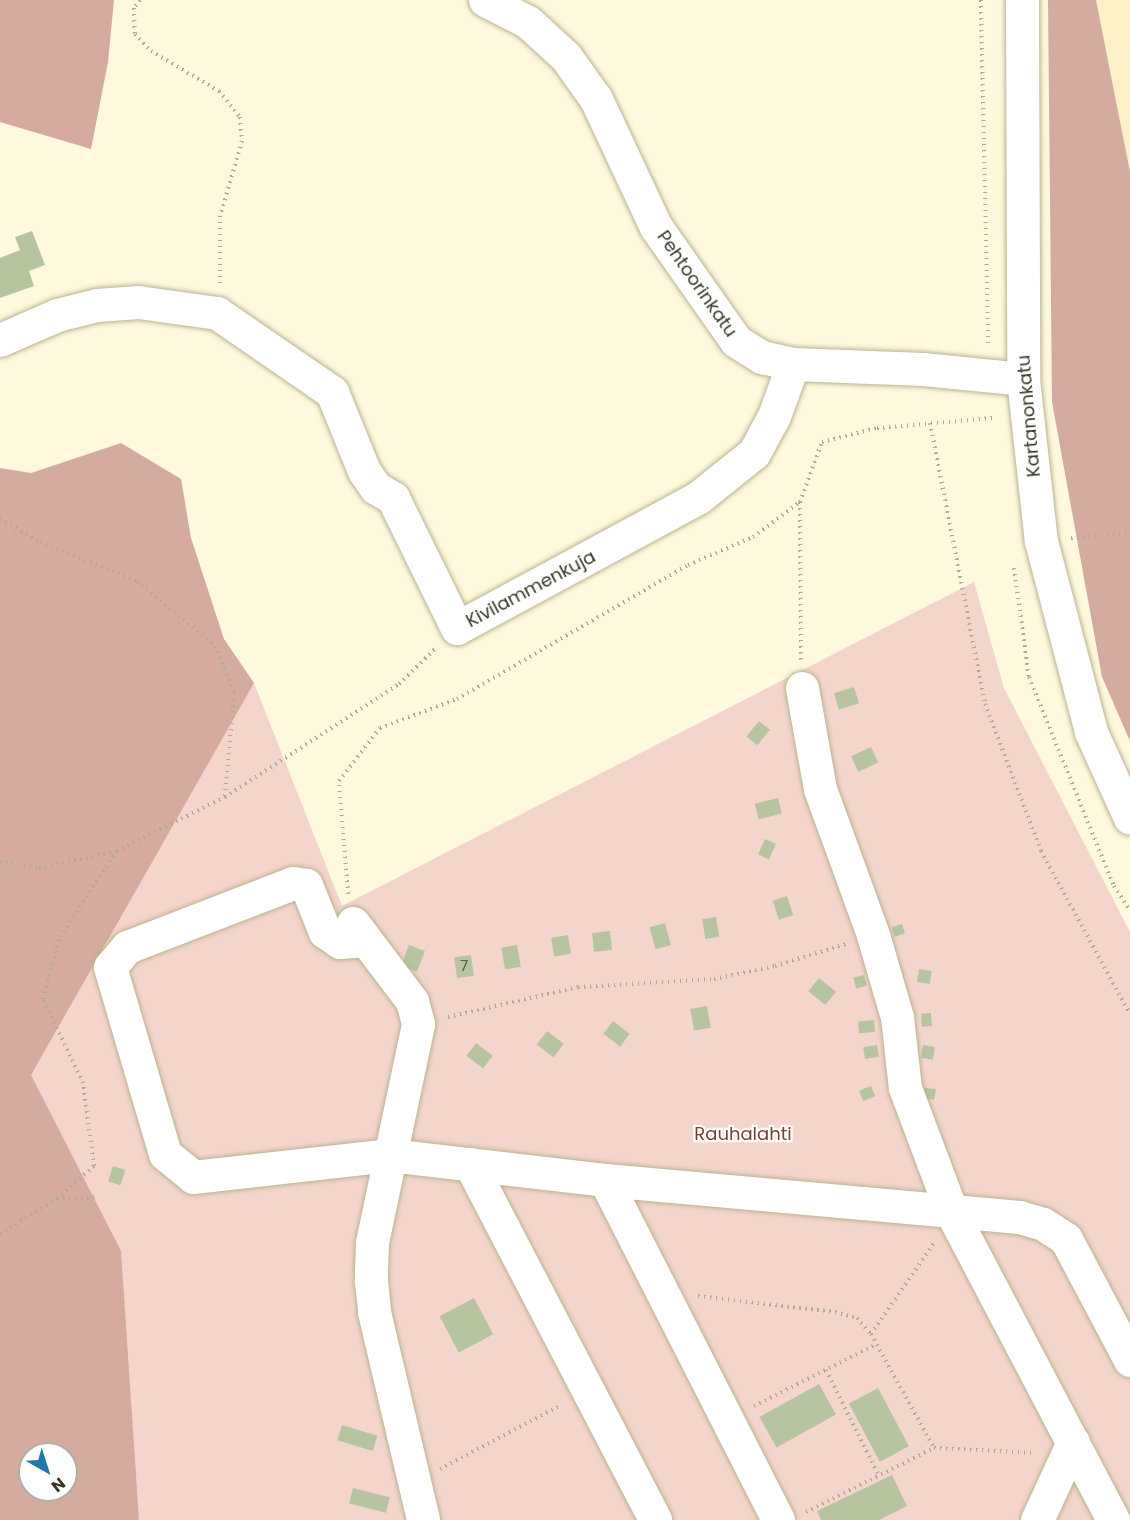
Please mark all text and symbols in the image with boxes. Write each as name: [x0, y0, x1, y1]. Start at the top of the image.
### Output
street label: Pehtoorinkatu: [652, 227, 742, 341]
street label: Kartanonkatu: [1013, 354, 1045, 478]
street label: Kivilammenkuja: [463, 546, 599, 632]
house number: 7: [460, 957, 468, 975]
park label: Rauhalahti: [694, 1123, 792, 1145]
north arrow: [18, 1442, 78, 1502]
text: N: [46, 1472, 70, 1498]

